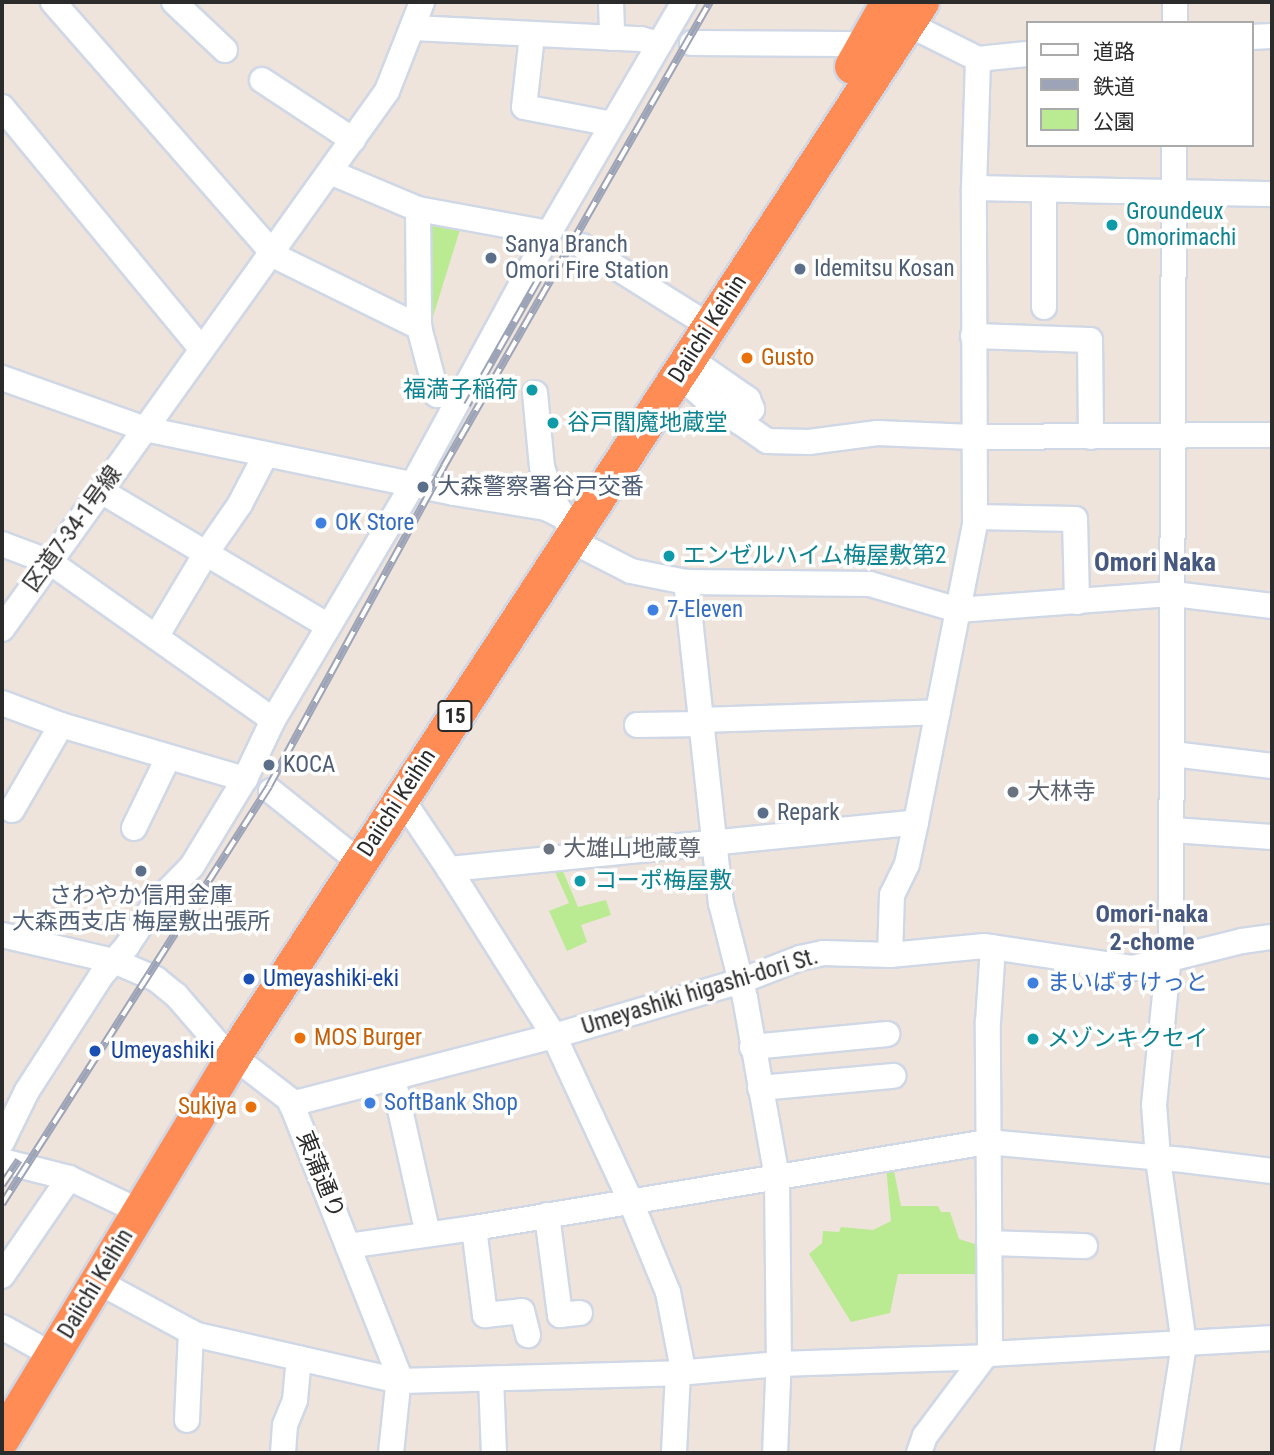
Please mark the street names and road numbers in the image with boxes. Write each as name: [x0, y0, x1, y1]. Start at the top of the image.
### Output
street label: Daiichi Keihin: [663, 270, 753, 388]
street label: 区道7-34-1号線: [18, 461, 128, 597]
road number: 15: [436, 698, 474, 734]
street label: Daiichi Keihin: [352, 744, 442, 862]
street label: Umeyashiki higashi-dori St.: [578, 943, 822, 1041]
street label: 東蒲通り: [290, 1127, 350, 1223]
street label: Daiichi Keihin: [53, 1224, 139, 1344]

